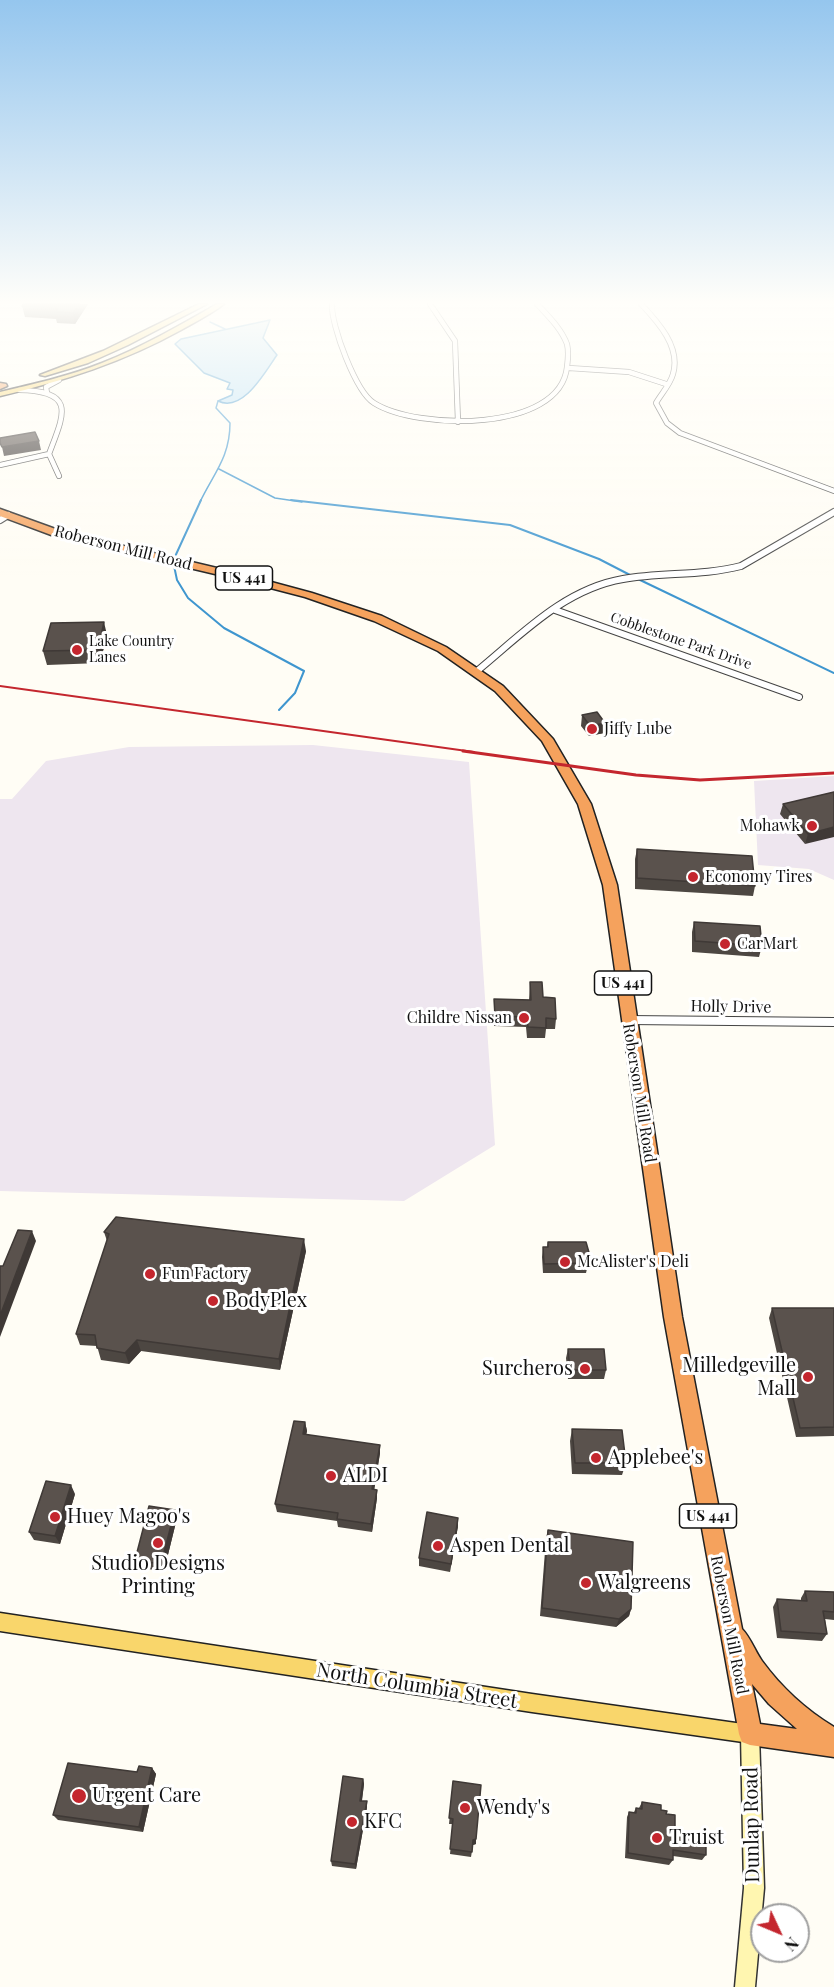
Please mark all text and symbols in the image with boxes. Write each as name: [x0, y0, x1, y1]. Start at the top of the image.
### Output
street label: Roberson Mill Road: [52, 522, 194, 574]
road number: US 441: [216, 566, 272, 590]
street label: Cobblestone Park Drive: [608, 609, 754, 673]
place label: Lake Country Lanes: [89, 634, 174, 666]
marker: Lake Country Lanes: [70, 643, 84, 657]
place label: Jiffy Lube: [604, 719, 672, 739]
marker: Jiffy Lube: [585, 722, 599, 736]
place label: Mohawk: [740, 816, 800, 836]
marker: Mohawk: [805, 819, 819, 833]
place label: Economy Tires: [705, 867, 812, 887]
marker: Economy Tires: [686, 870, 700, 884]
place label: CarMart: [737, 934, 797, 954]
marker: CarMart: [718, 937, 732, 951]
road number: US 441: [594, 971, 652, 995]
street label: Holly Drive: [690, 997, 772, 1017]
place label: Childre Nissan: [407, 1008, 512, 1028]
marker: Childre Nissan: [517, 1011, 531, 1025]
street label: Roberson Mill Road: [618, 1022, 660, 1164]
place label: McAlister's Deli: [577, 1252, 689, 1272]
marker: McAlister's Deli: [558, 1255, 572, 1269]
place label: Fun Factory: [162, 1264, 248, 1284]
marker: Fun Factory: [143, 1267, 157, 1281]
place label: BodyPlex: [225, 1289, 307, 1313]
marker: BodyPlex: [206, 1294, 220, 1308]
place label: Milledgeville Mall: [682, 1354, 796, 1401]
place label: Surcheros: [482, 1357, 573, 1381]
marker: Surcheros: [578, 1362, 592, 1376]
marker: Milledgeville Mall: [801, 1370, 815, 1384]
place label: Applebee's: [608, 1446, 703, 1470]
marker: Applebee's: [589, 1451, 603, 1465]
place label: ALDI: [343, 1464, 388, 1488]
marker: ALDI: [324, 1469, 338, 1483]
road number: US 441: [680, 1504, 736, 1528]
place label: Huey Magoo's: [67, 1505, 190, 1529]
marker: Huey Magoo's: [48, 1510, 62, 1524]
place label: Aspen Dental: [450, 1534, 569, 1558]
marker: Studio Designs Printing: [151, 1536, 165, 1550]
marker: Aspen Dental: [431, 1539, 445, 1553]
place label: Studio Designs Printing: [91, 1552, 225, 1599]
street label: Roberson Mill Road: [706, 1554, 752, 1696]
place label: Walgreens: [598, 1571, 691, 1595]
marker: Walgreens: [579, 1576, 593, 1590]
street label: North Columbia Street: [315, 1658, 519, 1714]
street label: Dunlap Road: [739, 1767, 765, 1883]
place label: Urgent Care: [92, 1784, 201, 1808]
marker: Urgent Care: [70, 1787, 88, 1805]
place label: Wendy's: [477, 1796, 550, 1820]
marker: Wendy's: [458, 1801, 472, 1815]
place label: KFC: [364, 1810, 402, 1834]
marker: KFC: [345, 1815, 359, 1829]
place label: Truist: [669, 1826, 724, 1850]
marker: Truist: [650, 1831, 664, 1845]
north arrow: [750, 1903, 810, 1963]
text: N: [780, 1933, 803, 1956]

